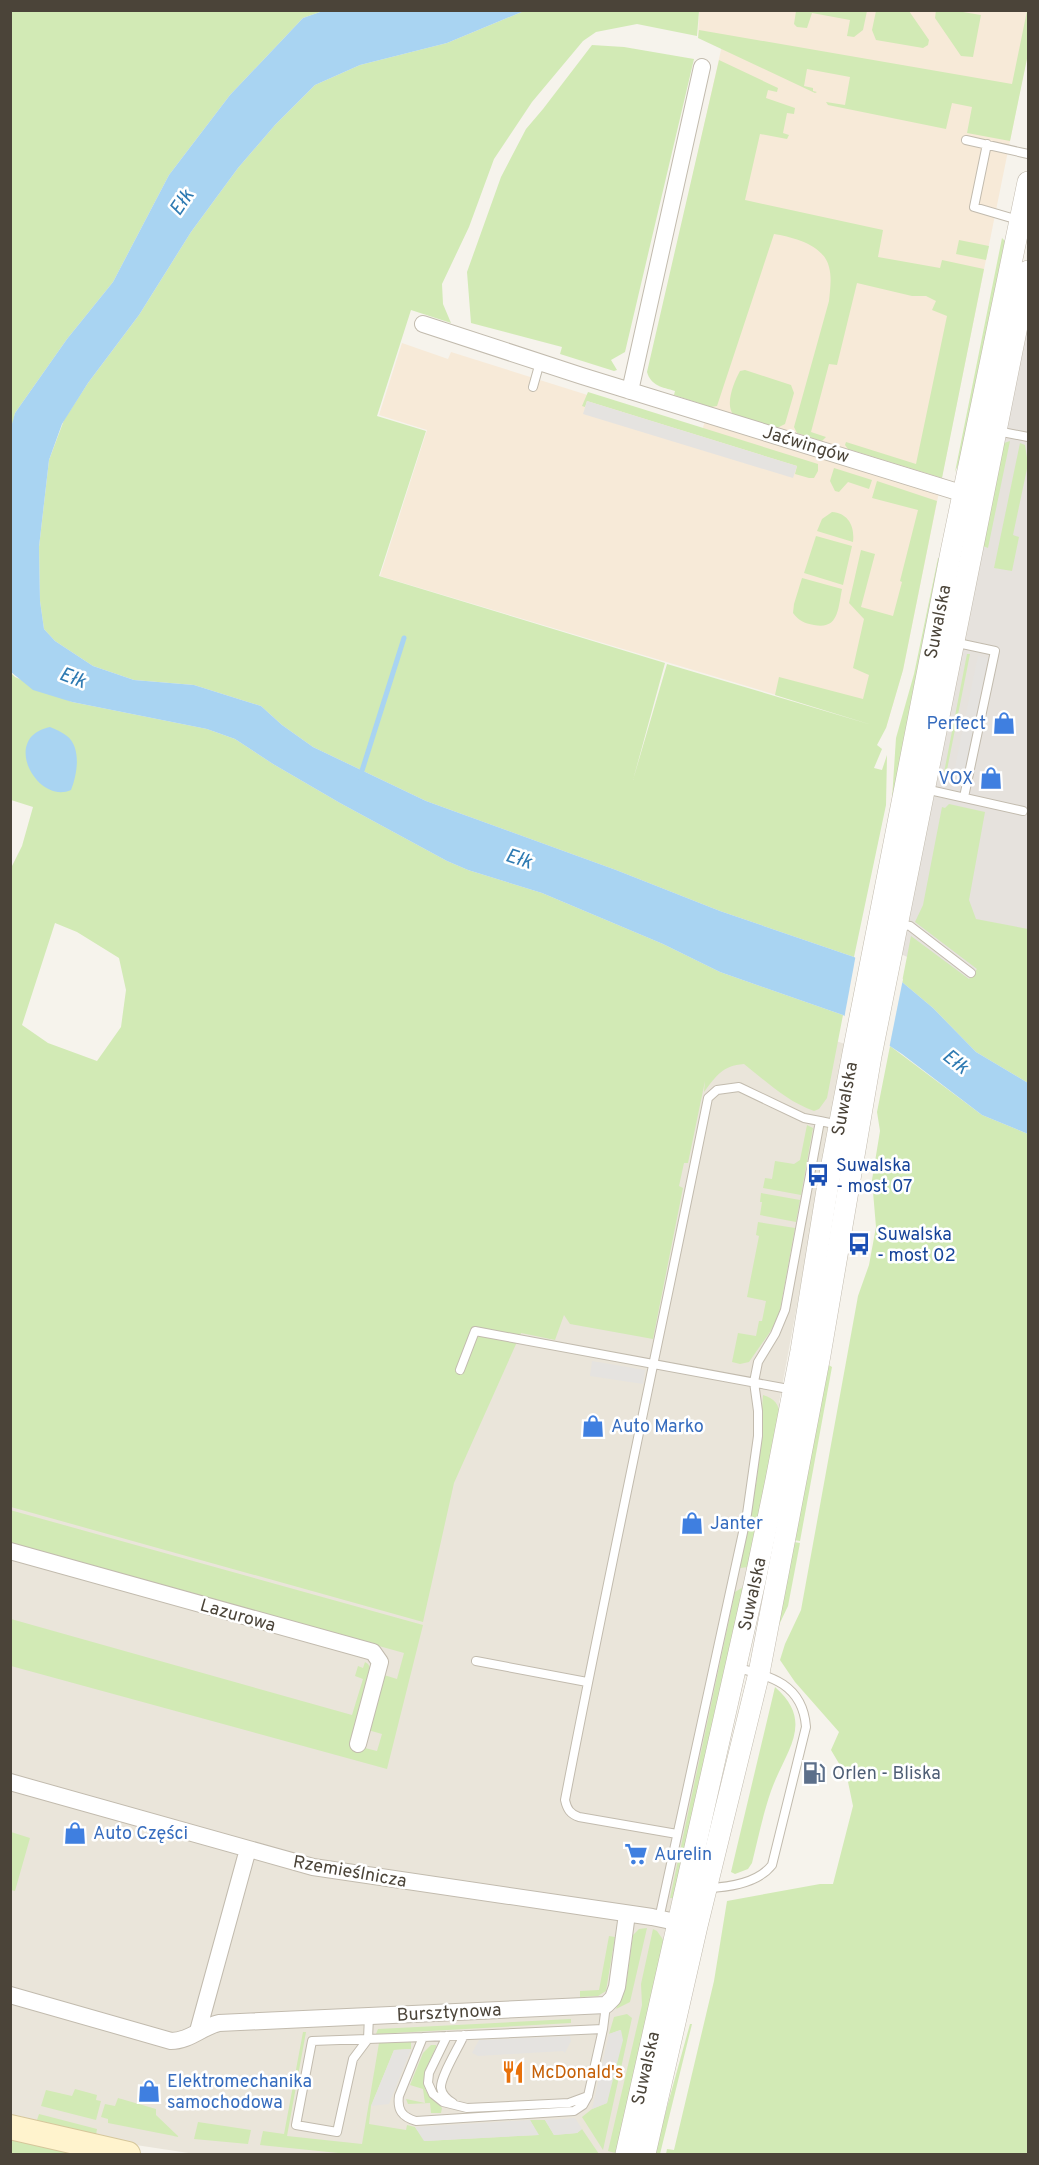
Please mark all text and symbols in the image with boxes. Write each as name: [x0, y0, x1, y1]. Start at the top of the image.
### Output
water label: Ełk: [164, 184, 201, 221]
street label: Jaćwingów: [759, 421, 852, 470]
street label: Suwalska: [920, 583, 957, 661]
water label: Ełk: [55, 662, 90, 696]
shop icon: Perfect: [991, 710, 1017, 736]
place label: Perfect: [926, 713, 986, 736]
shop icon: VOX: [978, 765, 1004, 791]
place label: VOX: [938, 768, 973, 791]
water label: Ełk: [502, 843, 536, 877]
water label: Ełk: [936, 1044, 974, 1082]
street label: Suwalska: [828, 1060, 864, 1138]
place label: Suwalska - most 07: [836, 1155, 913, 1199]
bus stop icon: Suwalska - most 07: [805, 1162, 831, 1188]
place label: Suwalska - most 02: [877, 1224, 956, 1268]
bus stop icon: Suwalska - most 02: [846, 1231, 872, 1257]
shop icon: Auto Marko: [580, 1413, 606, 1439]
place label: Auto Marko: [611, 1416, 704, 1439]
shop icon: Janter: [679, 1510, 705, 1536]
place label: Janter: [710, 1513, 763, 1536]
street label: Suwalska: [734, 1555, 773, 1633]
street label: Lazurowa: [197, 1595, 278, 1638]
fuel station icon: Orlen - Bliska: [801, 1760, 827, 1786]
place label: Orlen - Bliska: [832, 1763, 941, 1786]
shop icon: Auto Części: [62, 1820, 88, 1846]
place label: Auto Części: [93, 1823, 188, 1846]
supermarket icon: Aurelin: [623, 1841, 649, 1867]
place label: Aurelin: [654, 1844, 712, 1867]
street label: Rzemieślnicza: [291, 1851, 408, 1894]
street label: Bursztynowa: [396, 1999, 502, 2028]
street label: Suwalska: [627, 2029, 666, 2108]
restaurant icon: McDonald's: [500, 2059, 526, 2085]
place label: McDonald's: [531, 2062, 623, 2085]
place label: Elektromechanika samochodowa: [167, 2071, 312, 2115]
shop icon: Elektromechanika samochodowa: [136, 2078, 162, 2104]

